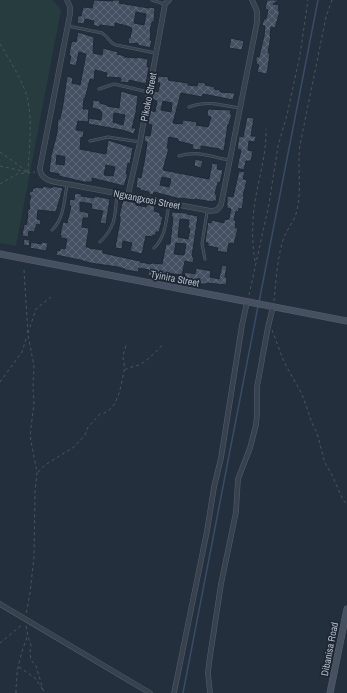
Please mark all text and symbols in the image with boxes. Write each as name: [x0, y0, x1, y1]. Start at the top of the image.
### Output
street label: Pikoko Street: [137, 71, 160, 123]
street label: Ngxangxosi Street: [113, 187, 182, 212]
street label: Tyinira Street: [149, 267, 201, 290]
street label: Dibanisa Road: [318, 621, 341, 677]

